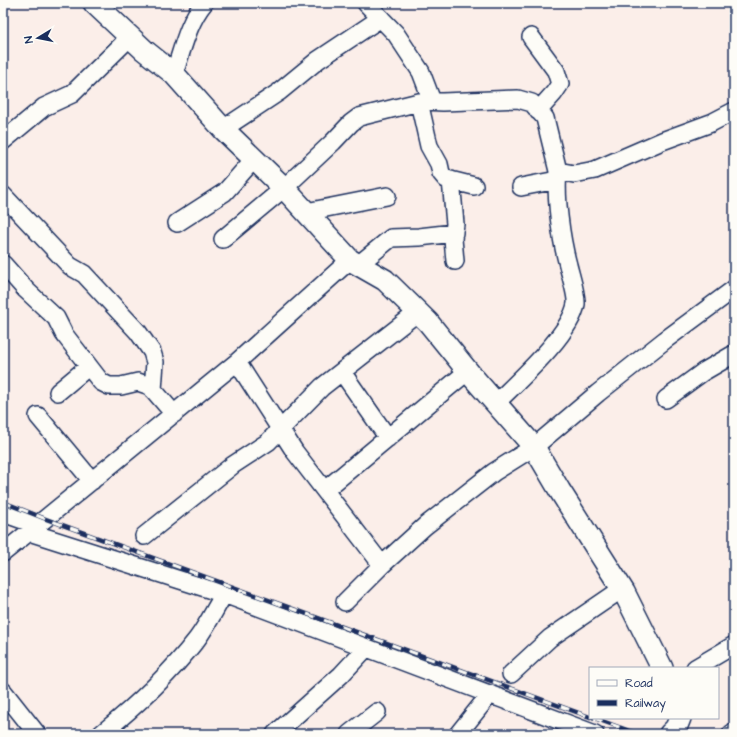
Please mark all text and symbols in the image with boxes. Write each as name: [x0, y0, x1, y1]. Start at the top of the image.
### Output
north arrow: [18, 18, 58, 58]
text: N: [21, 35, 37, 44]
legend: [589, 667, 719, 719]
text: Road: [625, 675, 653, 692]
text: Railway: [625, 695, 666, 713]

